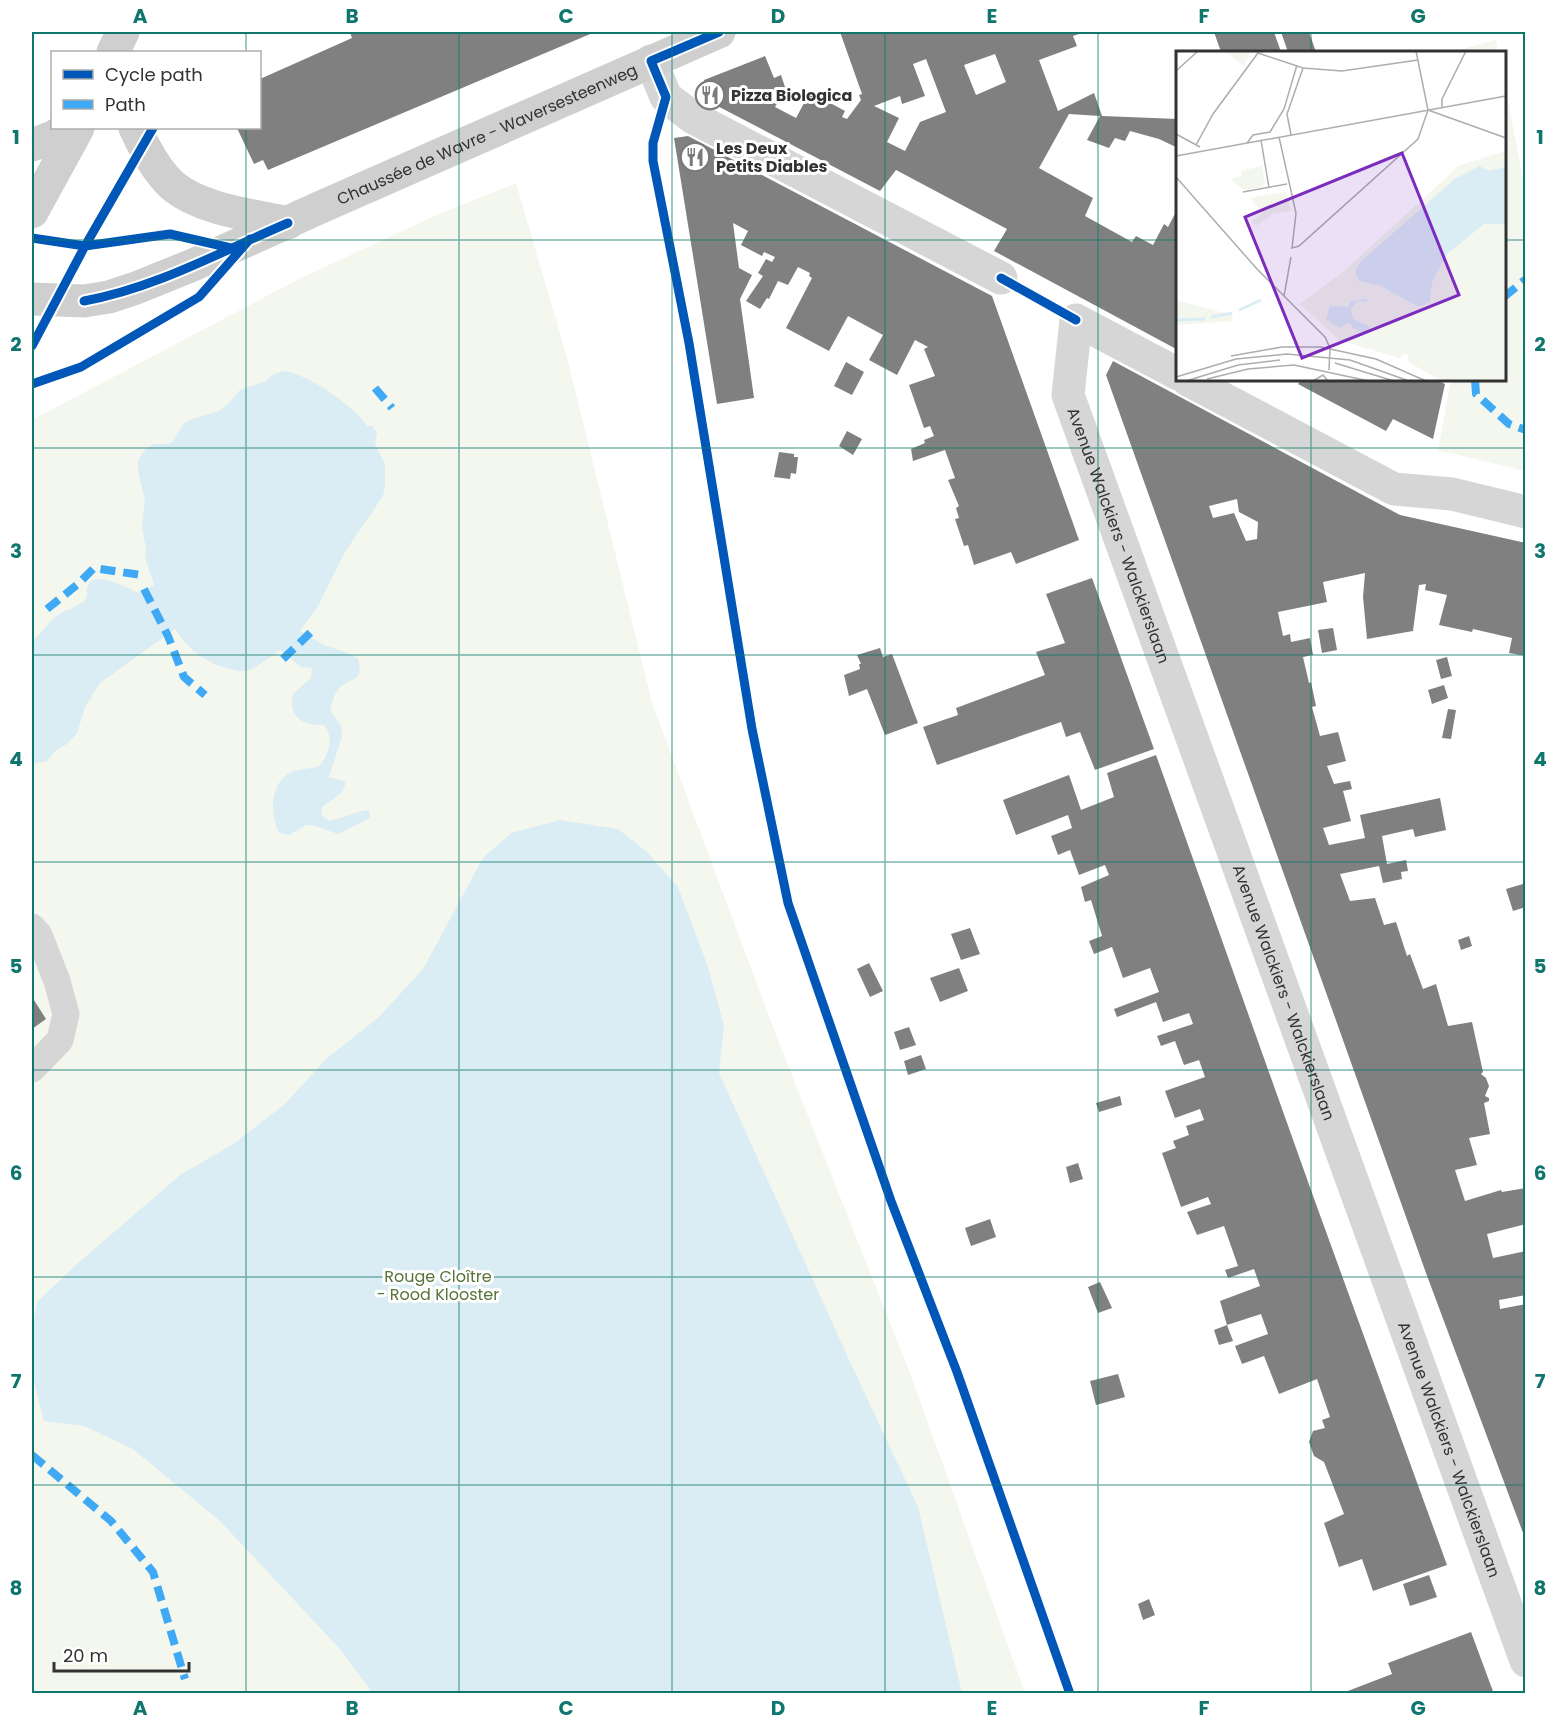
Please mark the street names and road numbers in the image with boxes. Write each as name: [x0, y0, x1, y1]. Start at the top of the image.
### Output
street label: Chaussée de Wavre - Waversesteenweg: [333, 58, 641, 211]
street label: Avenue Walckiers - Walckierslaan: [1061, 404, 1175, 667]
street label: Avenue Walckiers - Walckierslaan: [1227, 861, 1340, 1124]
street label: Avenue Walckiers - Walckierslaan: [1392, 1318, 1506, 1581]

